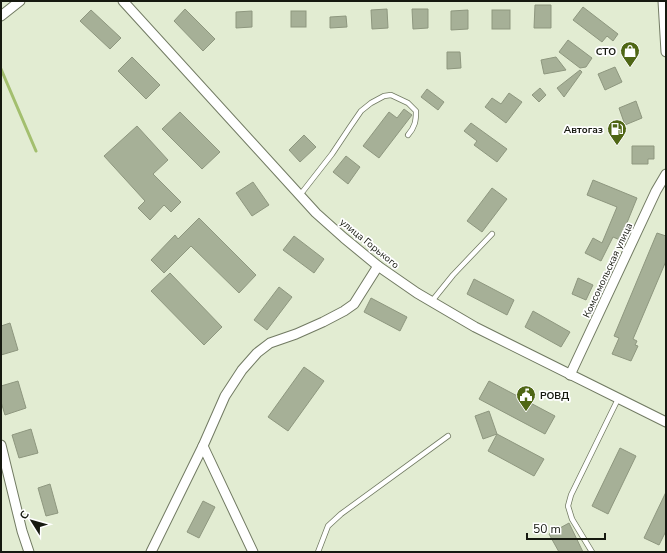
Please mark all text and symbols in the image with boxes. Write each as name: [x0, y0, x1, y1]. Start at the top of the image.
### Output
shop icon: СТО: [619, 40, 641, 68]
place label: СТО: [596, 45, 616, 59]
fuel station icon: Автогаз: [606, 118, 628, 146]
place label: Автогаз: [564, 123, 603, 137]
street label: улица Горького: [337, 215, 402, 272]
street label: Комсомольская улица: [580, 221, 636, 320]
public building icon: РОВД: [515, 384, 537, 412]
place label: РОВД: [540, 389, 569, 403]
north arrow: [12, 501, 52, 541]
text: С: [16, 507, 33, 523]
scale bar: [527, 515, 605, 541]
text: 50 m: [533, 521, 561, 537]

